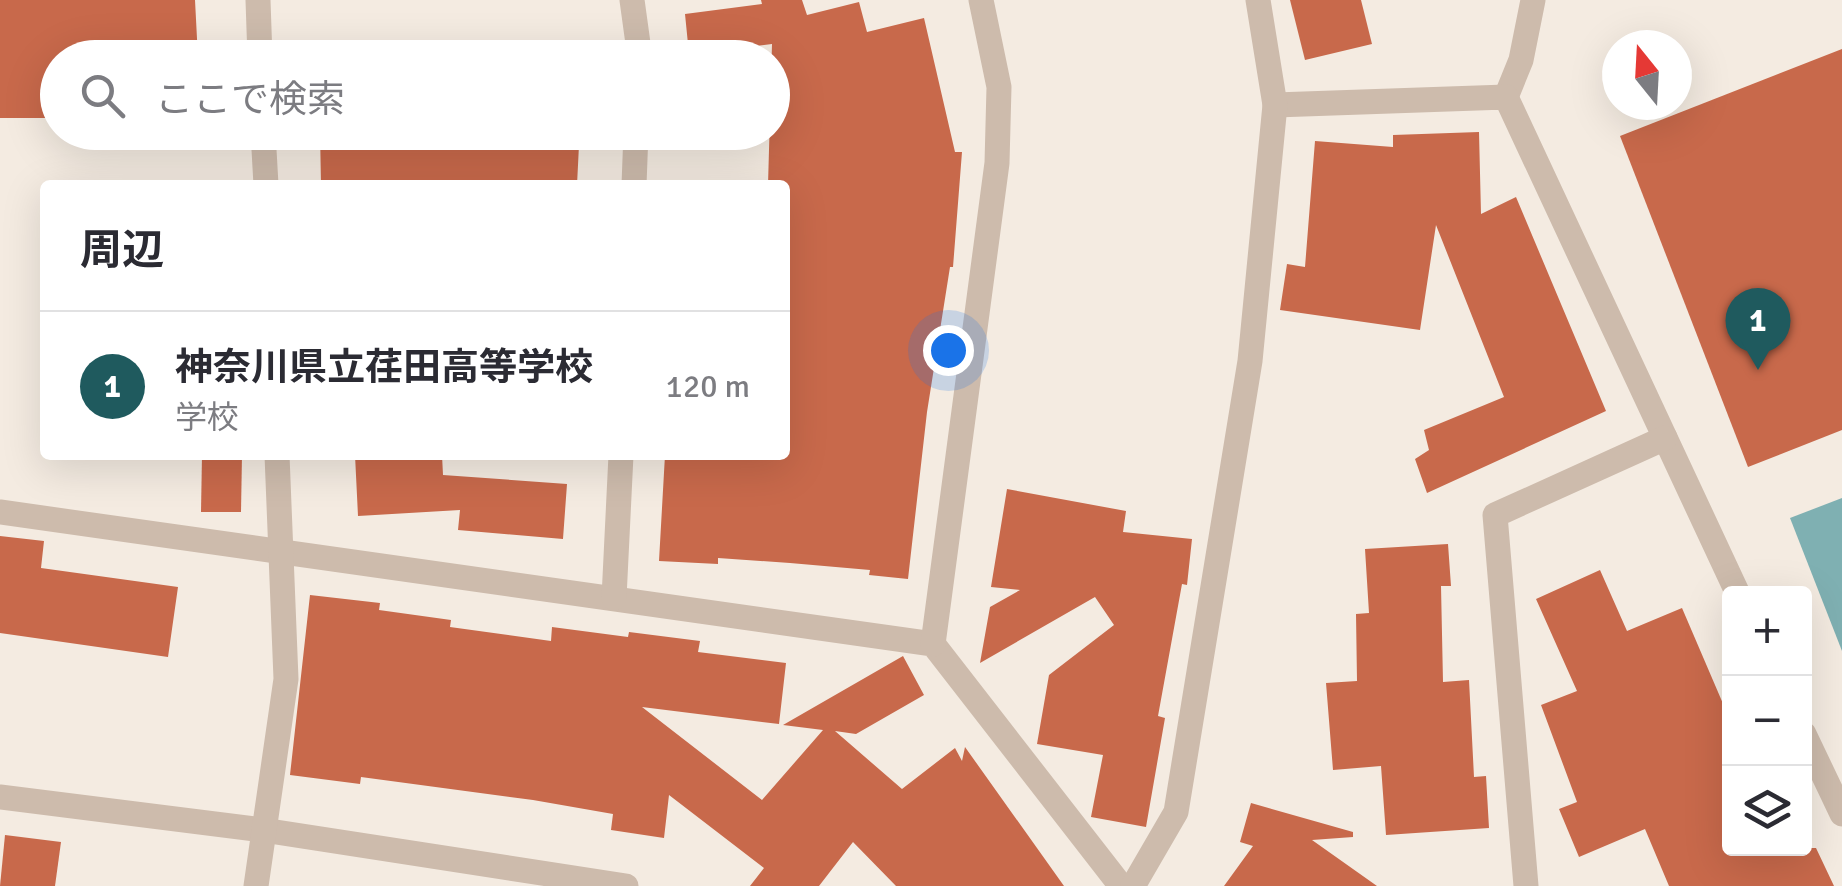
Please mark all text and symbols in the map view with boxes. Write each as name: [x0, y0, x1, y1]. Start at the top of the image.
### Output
north arrow: [1602, 30, 1692, 120]
search box: [40, 40, 790, 150]
icon: search: [75, 68, 130, 123]
text: ここで検索: [155, 76, 345, 123]
text: 周辺: [80, 225, 164, 276]
pin: 1: [1726, 288, 1790, 370]
your location: [923, 325, 974, 376]
text: 神奈川県立荏田高等学校: [175, 344, 593, 391]
text: 1: [104, 367, 121, 406]
text: 120 m: [666, 367, 750, 406]
text: 学校: [175, 398, 239, 437]
map controls: [1722, 586, 1812, 856]
button: +: [1722, 586, 1812, 676]
button: −: [1722, 676, 1812, 766]
button: layers: [1722, 766, 1812, 856]

